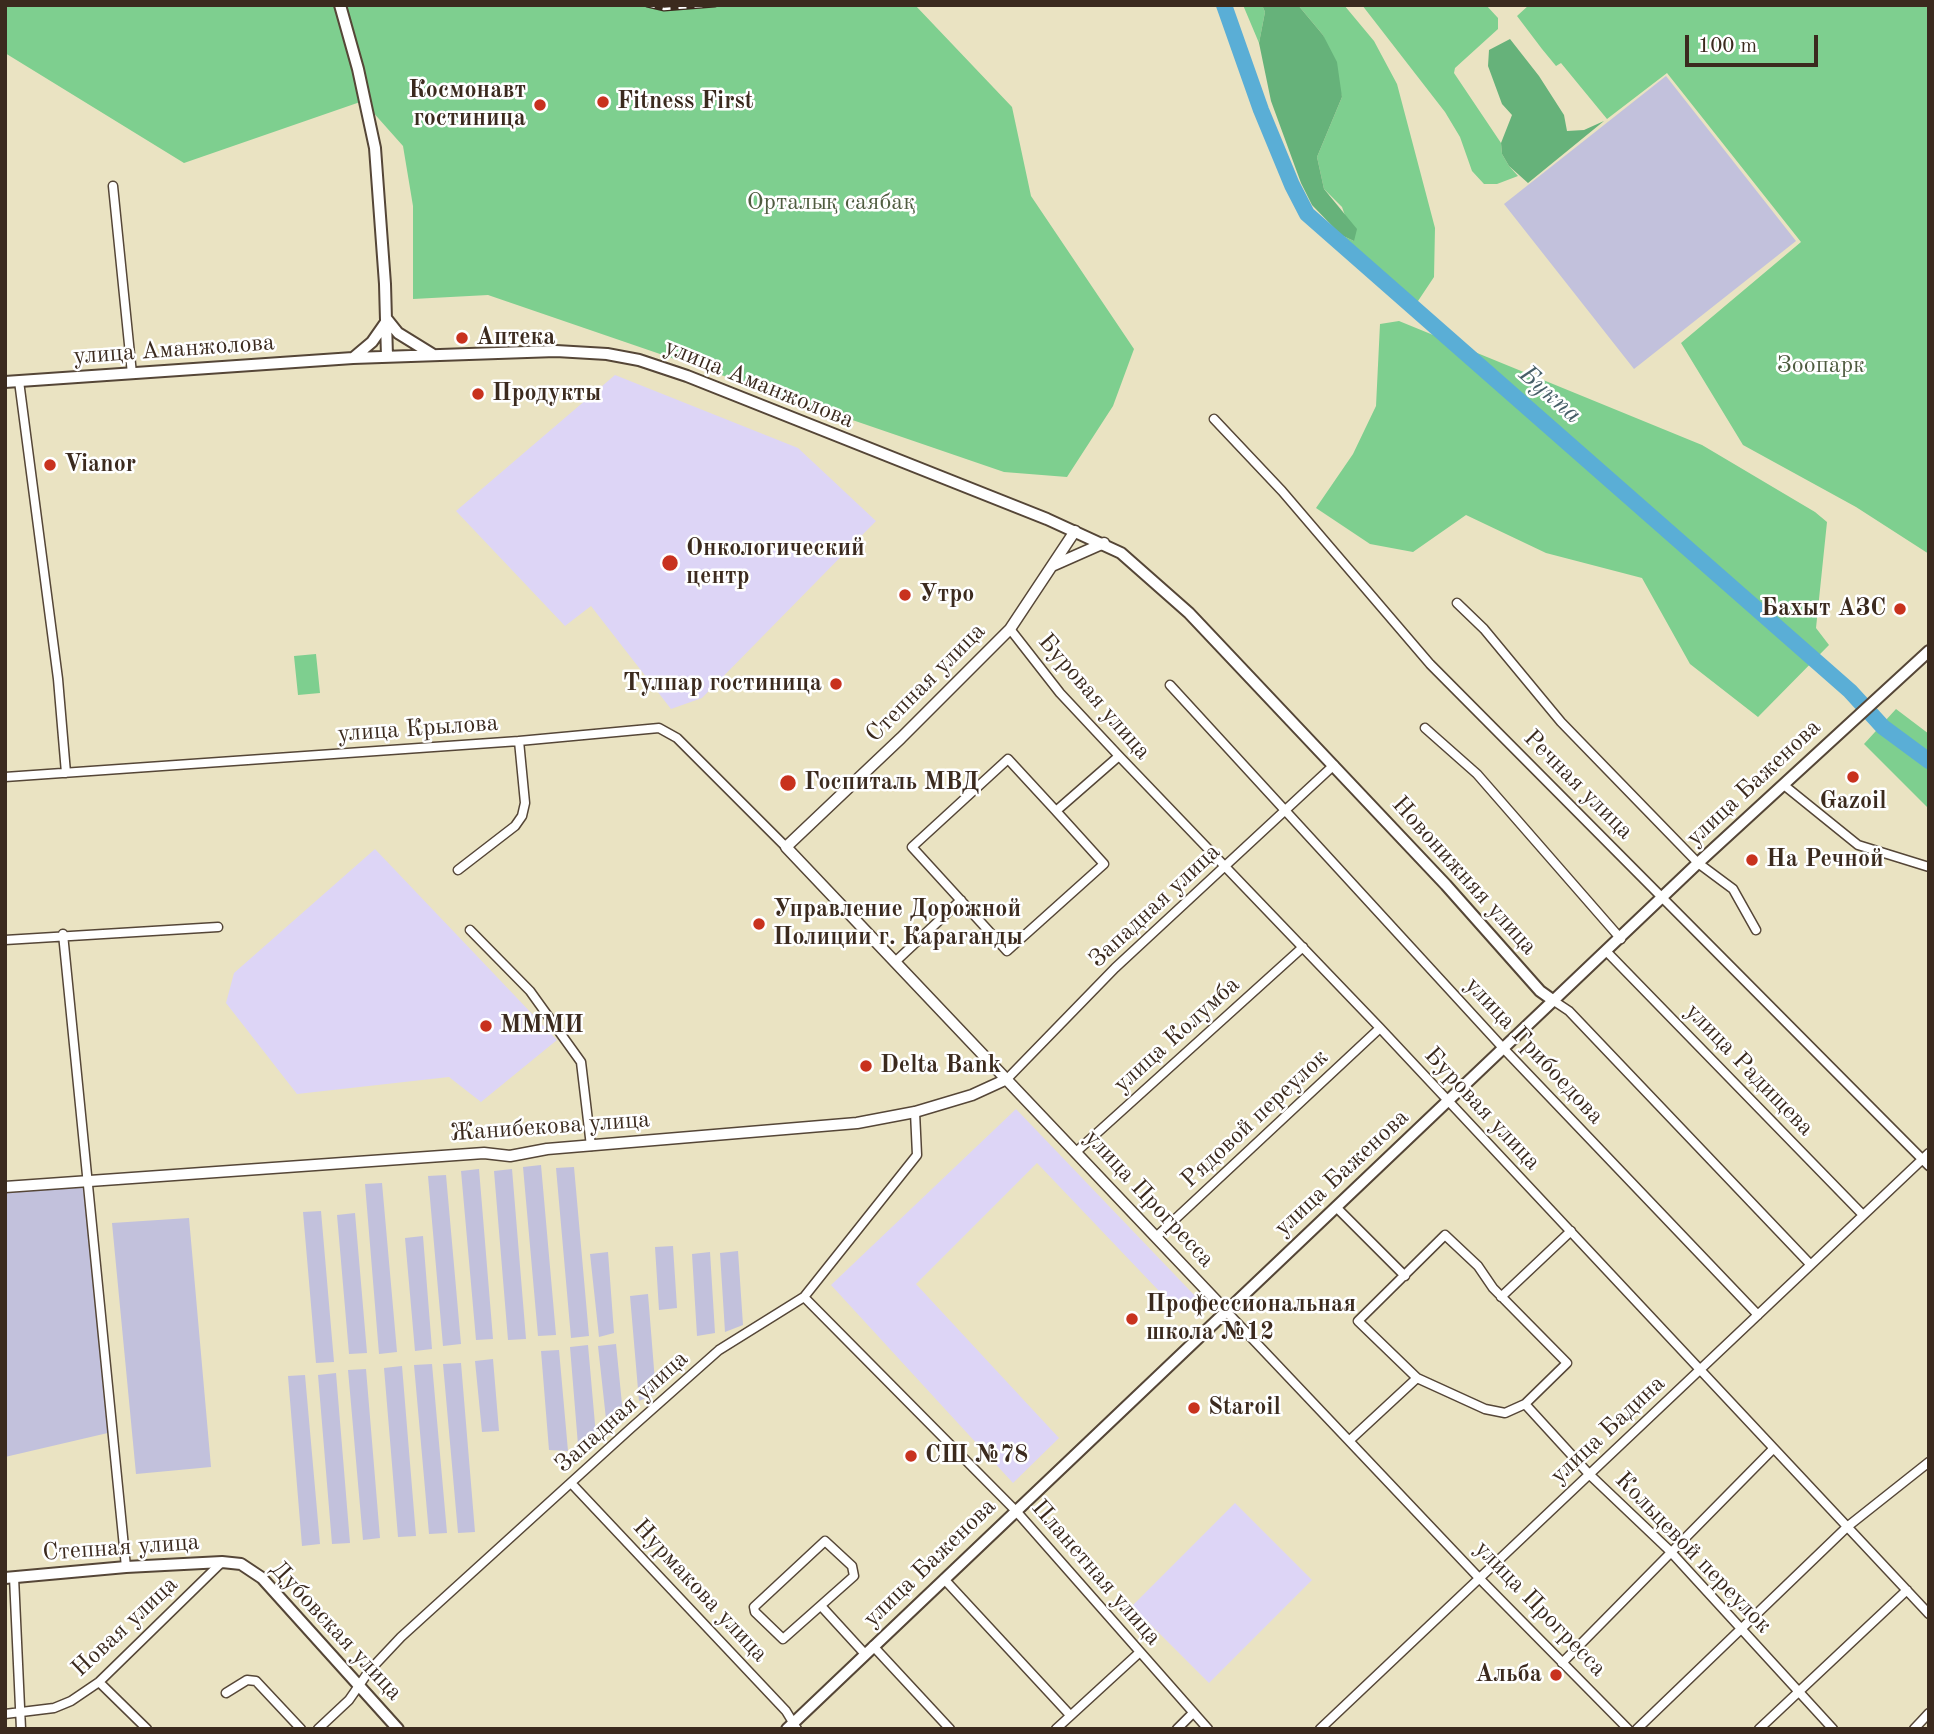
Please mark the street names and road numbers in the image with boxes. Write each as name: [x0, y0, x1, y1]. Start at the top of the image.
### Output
street label: улица Аманжолова: [72, 329, 276, 371]
street label: улица Аманжолова: [660, 333, 858, 435]
street label: Степная улица: [860, 617, 992, 749]
street label: Буровая улица: [1031, 628, 1157, 766]
street label: улица Крылова: [337, 709, 499, 749]
street label: улица Баженова: [1681, 713, 1827, 853]
street label: Речная улица: [1517, 724, 1639, 846]
street label: Новонижняя улица: [1385, 791, 1543, 961]
street label: Западная улица: [1083, 838, 1227, 974]
street label: улица Колумба: [1108, 971, 1246, 1099]
street label: улица Грибоедова: [1458, 971, 1610, 1131]
street label: улица Радищева: [1678, 998, 1820, 1142]
street label: Буровая улица: [1418, 1041, 1546, 1177]
street label: Рядовой переулок: [1175, 1043, 1335, 1195]
street label: улица Баженова: [1269, 1103, 1415, 1243]
street label: Жанибекова улица: [449, 1106, 651, 1148]
street label: улица Прогресса: [1078, 1124, 1220, 1274]
street label: Западная улица: [549, 1345, 695, 1479]
street label: улица Бадина: [1545, 1369, 1671, 1491]
street label: Кольцевой переулок: [1608, 1466, 1778, 1640]
street label: улица Баженова: [858, 1492, 1002, 1634]
street label: Планетная улица: [1025, 1494, 1167, 1652]
street label: Нурмакова улица: [626, 1513, 774, 1669]
street label: Степная улица: [42, 1528, 200, 1568]
street label: улица Прогресса: [1468, 1535, 1612, 1683]
street label: Дубовская улица: [264, 1555, 408, 1707]
street label: Новая улица: [66, 1571, 184, 1683]

